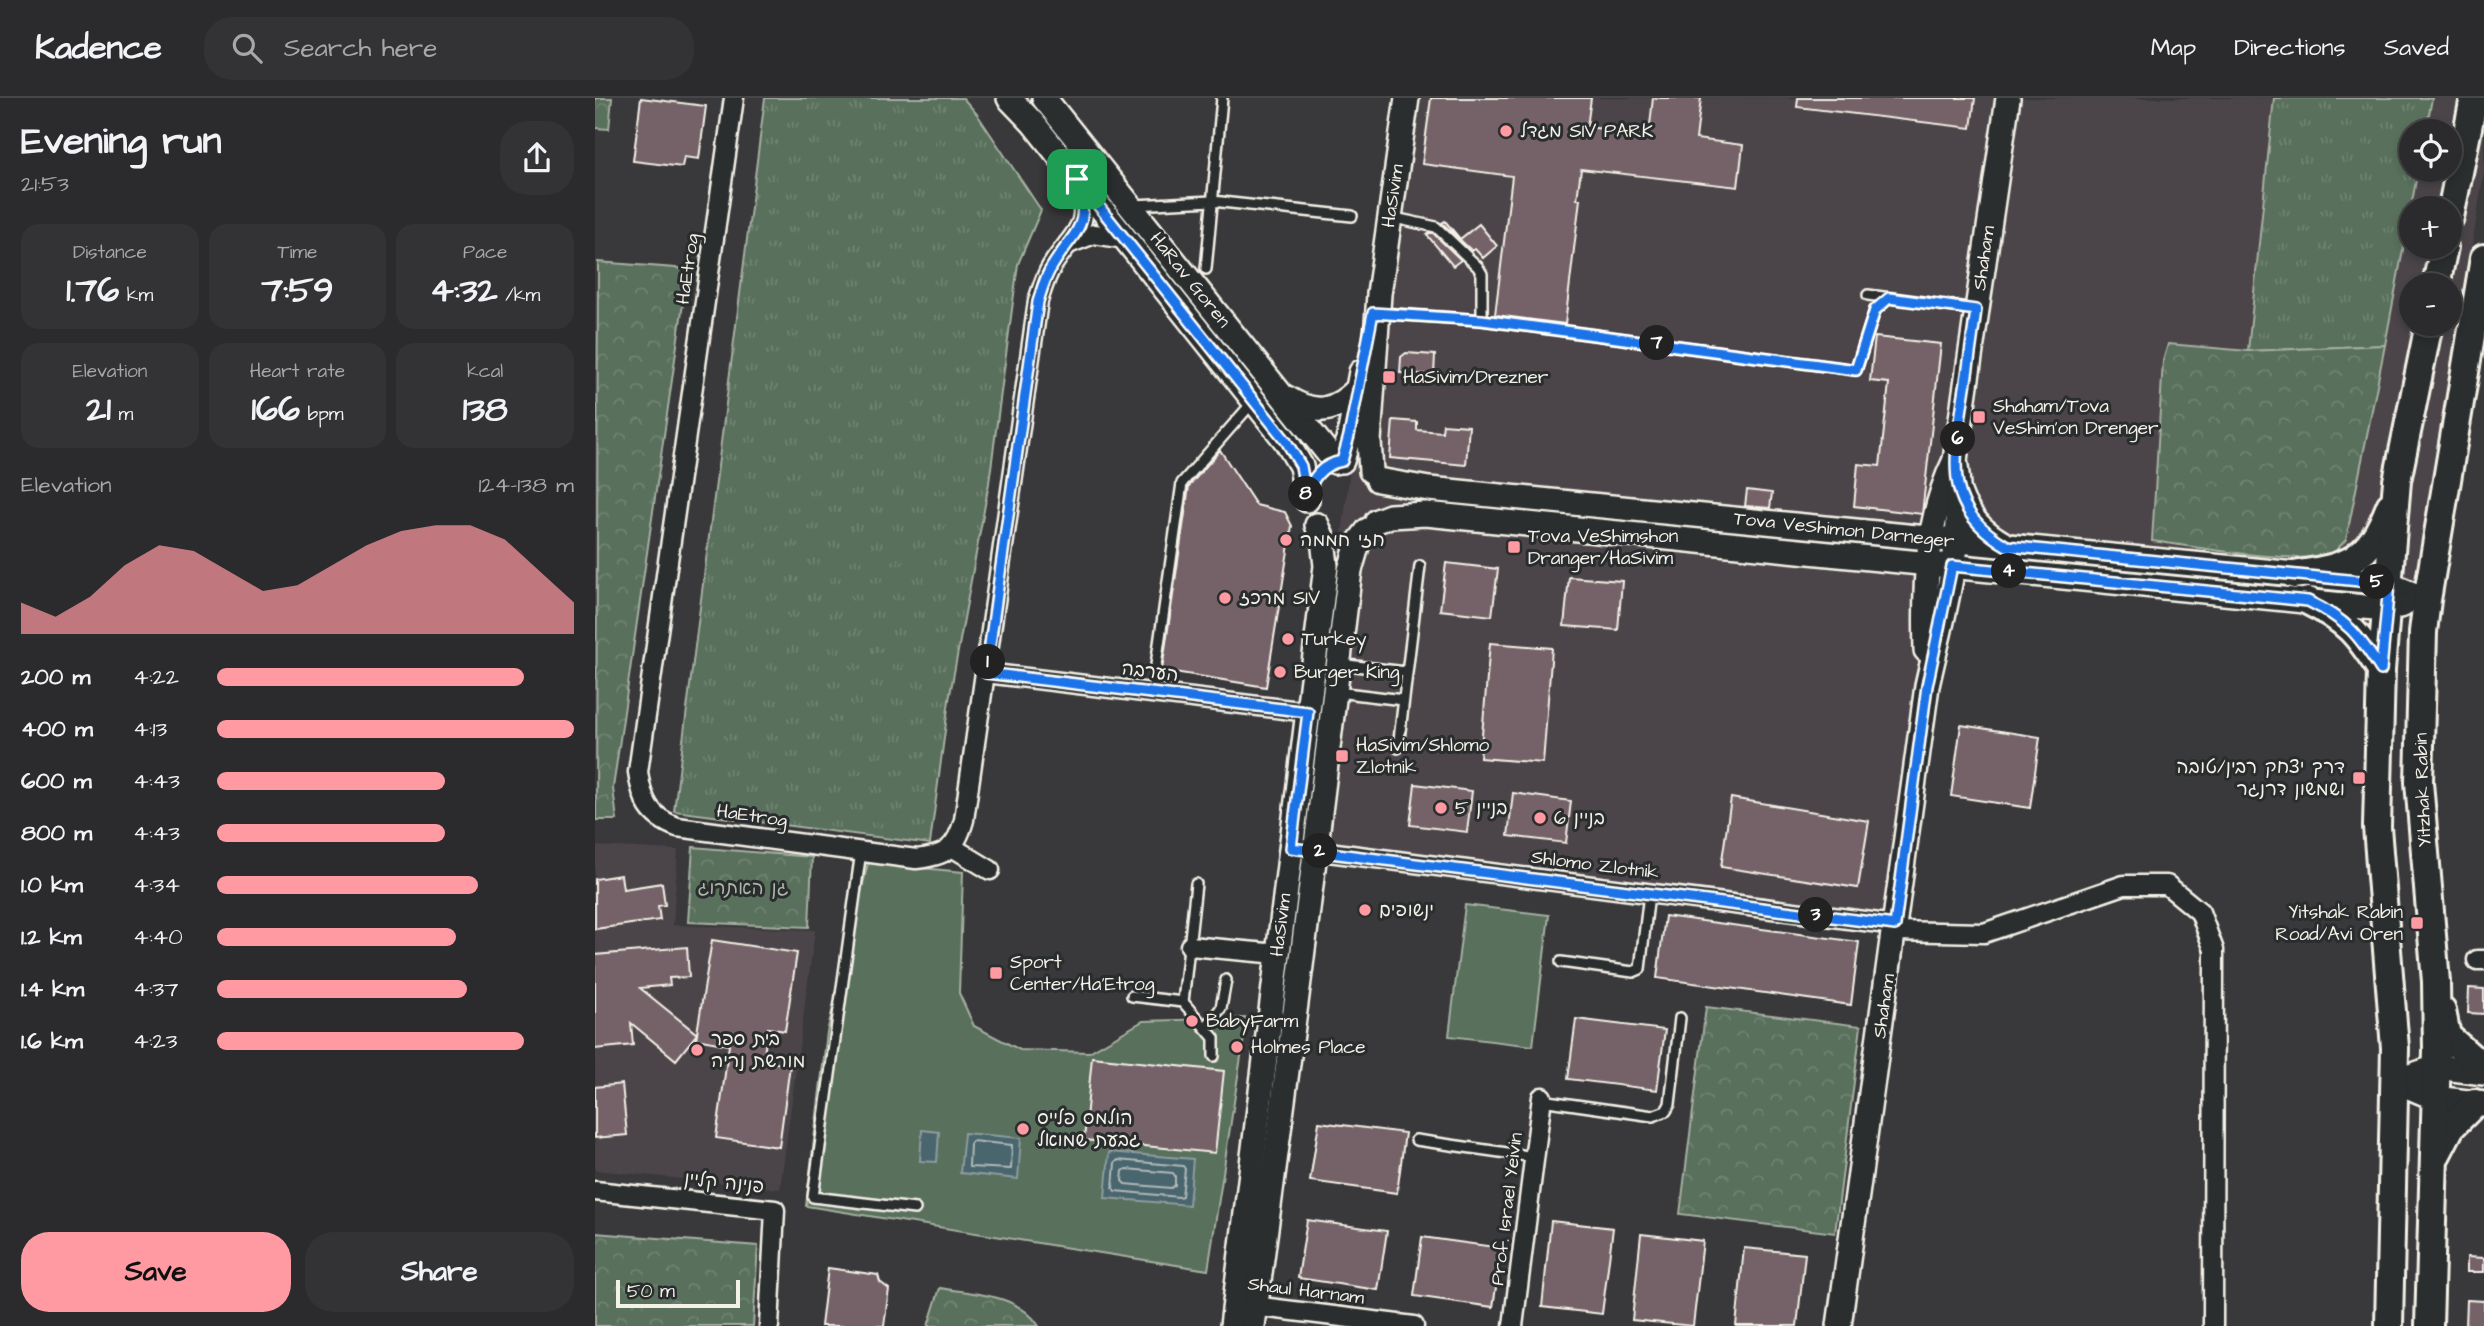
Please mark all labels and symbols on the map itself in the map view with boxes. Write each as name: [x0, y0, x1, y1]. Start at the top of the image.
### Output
place label: מגדל SIV PARK: [1520, 118, 1654, 145]
marker: מגדל SIV PARK: [1498, 123, 1514, 139]
pin: [1047, 149, 1107, 209]
street label: HaSivim: [1375, 162, 1411, 229]
street label: Shaham: [1966, 224, 2002, 292]
street label: HaRav Goren: [1143, 226, 1237, 334]
street label: HaEtrog: [670, 232, 707, 306]
pin: 7: [1639, 326, 1675, 360]
place label: HaSivim/Drezner: [1403, 364, 1549, 391]
marker: HaSivim/Drezner: [1381, 369, 1397, 385]
place label: Shaham/Tova VeShim'on Drenger: [1993, 393, 2159, 443]
marker: Shaham/Tova VeShim'on Drenger: [1971, 409, 1987, 425]
pin: 6: [1941, 422, 1975, 456]
pin: 8: [1289, 476, 1323, 512]
street label: Tova VeShimon Darneger: [1732, 505, 1956, 556]
place label: Tova VeShimshon Dranger/HaSivim: [1528, 523, 1678, 573]
place label: חזי חממה: [1300, 527, 1385, 554]
marker: חזי חממה: [1278, 532, 1294, 548]
marker: Tova VeShimshon Dranger/HaSivim: [1506, 539, 1522, 555]
pin: 4: [1991, 554, 2027, 588]
pin: 5: [2359, 564, 2395, 600]
place label: מרכז SIV: [1239, 585, 1320, 612]
marker: מרכז SIV: [1217, 590, 1233, 606]
place label: Turkey: [1302, 626, 1367, 654]
marker: Turkey: [1280, 631, 1296, 647]
pin: 1: [971, 644, 1005, 680]
street label: הערבה: [1120, 655, 1180, 689]
place label: Burger King: [1294, 659, 1400, 687]
marker: Burger King: [1272, 664, 1288, 680]
place label: HaSivim/Shlomo Zlotnik: [1356, 732, 1489, 781]
street label: Yitzhak Rabin: [2408, 732, 2438, 848]
marker: HaSivim/Shlomo Zlotnik: [1334, 748, 1350, 764]
place label: דרך יצחק רבין/טובה ושמשון דרנגר: [2176, 754, 2345, 803]
marker: דרך יצחק רבין/טובה ושמשון דרנגר: [2351, 770, 2367, 786]
place label: בניין 5: [1455, 795, 1508, 822]
street label: HaEtrog: [715, 798, 789, 835]
marker: בניין 5: [1433, 800, 1449, 816]
place label: בניין 6: [1554, 805, 1605, 832]
marker: בניין 6: [1532, 810, 1548, 826]
pin: 2: [1303, 834, 1337, 868]
street label: Shlomo Zlotnik: [1529, 844, 1661, 886]
park label: גן האתרוג: [697, 875, 789, 902]
street label: HaSivim: [1264, 892, 1298, 958]
place label: ינשופים: [1379, 897, 1434, 924]
pin: 3: [1799, 898, 1833, 932]
place label: Yitshak Rabin Road/Avi Oren: [2275, 899, 2403, 948]
marker: ינשופים: [1357, 902, 1373, 918]
marker: Yitshak Rabin Road/Avi Oren: [2409, 915, 2425, 931]
place label: Sport Center/Ha'Etrog: [1010, 949, 1155, 999]
marker: Sport Center/Ha'Etrog: [988, 965, 1004, 981]
street label: Shaham: [1866, 972, 1902, 1040]
place label: BabyFarm: [1206, 1008, 1299, 1036]
marker: BabyFarm: [1184, 1013, 1200, 1029]
place label: בית ספר מורשת נריה: [711, 1026, 806, 1075]
place label: Holmes Place: [1251, 1034, 1365, 1061]
marker: Holmes Place: [1229, 1039, 1245, 1055]
marker: בית ספר מורשת נריה: [689, 1042, 705, 1058]
place label: הולמס פלייס גבעת שמואל: [1037, 1105, 1141, 1154]
marker: הולמס פלייס גבעת שמואל: [1015, 1121, 1031, 1137]
street label: Prof. Israel Yeivin: [1484, 1131, 1530, 1287]
street label: פנינה קליין: [683, 1165, 765, 1201]
street label: Shaul Harnam: [1246, 1270, 1366, 1312]
scale bar: [616, 1277, 740, 1309]

